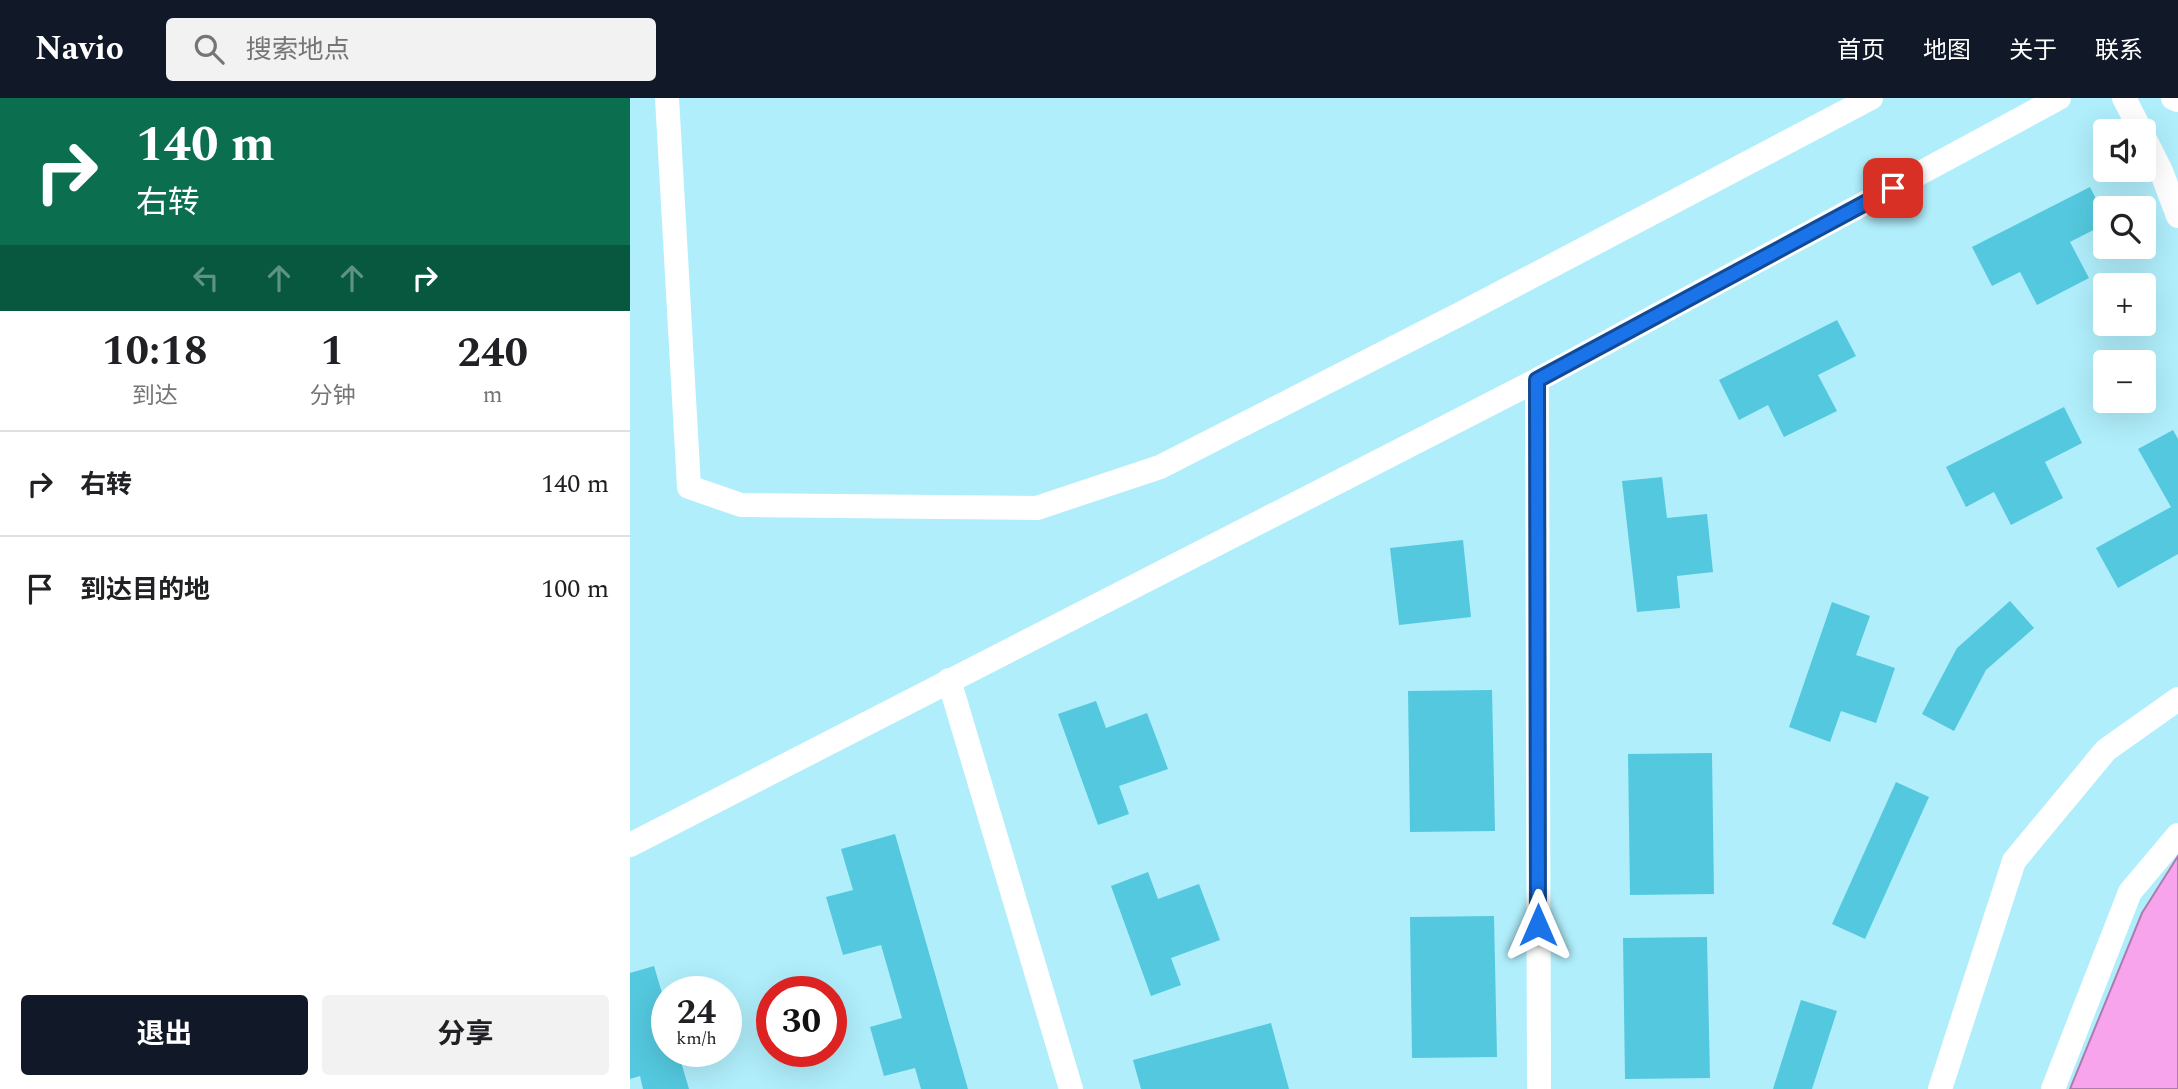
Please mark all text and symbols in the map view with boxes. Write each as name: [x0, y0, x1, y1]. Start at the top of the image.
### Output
search box: [166, 18, 656, 81]
text: Navio: [35, 24, 124, 74]
icon: search: [190, 30, 228, 68]
text: 搜索地点: [246, 30, 350, 70]
text: 首页: [1837, 33, 1885, 69]
text: 地图: [1923, 33, 1971, 69]
text: 关于: [2009, 33, 2057, 69]
text: 联系: [2095, 33, 2143, 69]
text: 140 m: [136, 108, 275, 183]
map controls: [2093, 119, 2156, 413]
button: sound: [2093, 119, 2156, 182]
icon: right: [21, 126, 112, 217]
pin: [1863, 158, 1923, 218]
icon: arrive: [1874, 169, 1912, 207]
text: 右转: [136, 179, 200, 228]
button: search: [2093, 196, 2156, 259]
icon: left: [187, 259, 225, 297]
icon: ahead: [260, 259, 298, 297]
icon: ahead: [333, 259, 371, 297]
icon: right: [406, 259, 444, 297]
button: +: [2093, 273, 2156, 336]
text: 10:18: [102, 320, 207, 383]
text: 1: [321, 320, 344, 383]
text: 240: [457, 322, 528, 385]
button: −: [2093, 350, 2156, 413]
text: m: [483, 378, 503, 413]
text: 到达: [132, 379, 178, 414]
text: 分钟: [309, 379, 355, 414]
text: 140 m: [541, 464, 609, 504]
icon: right: [21, 465, 59, 503]
text: 右转: [80, 465, 132, 505]
text: 100 m: [541, 569, 609, 609]
icon: arrive: [21, 570, 59, 608]
text: 到达目的地: [80, 570, 210, 610]
position arrow: [1501, 888, 1575, 962]
speed limit sign: 30: [756, 976, 847, 1067]
text: 24: [677, 986, 716, 1039]
button: 退出: [21, 995, 308, 1075]
button: 分享: [322, 995, 609, 1075]
text: km/h: [676, 1025, 717, 1052]

